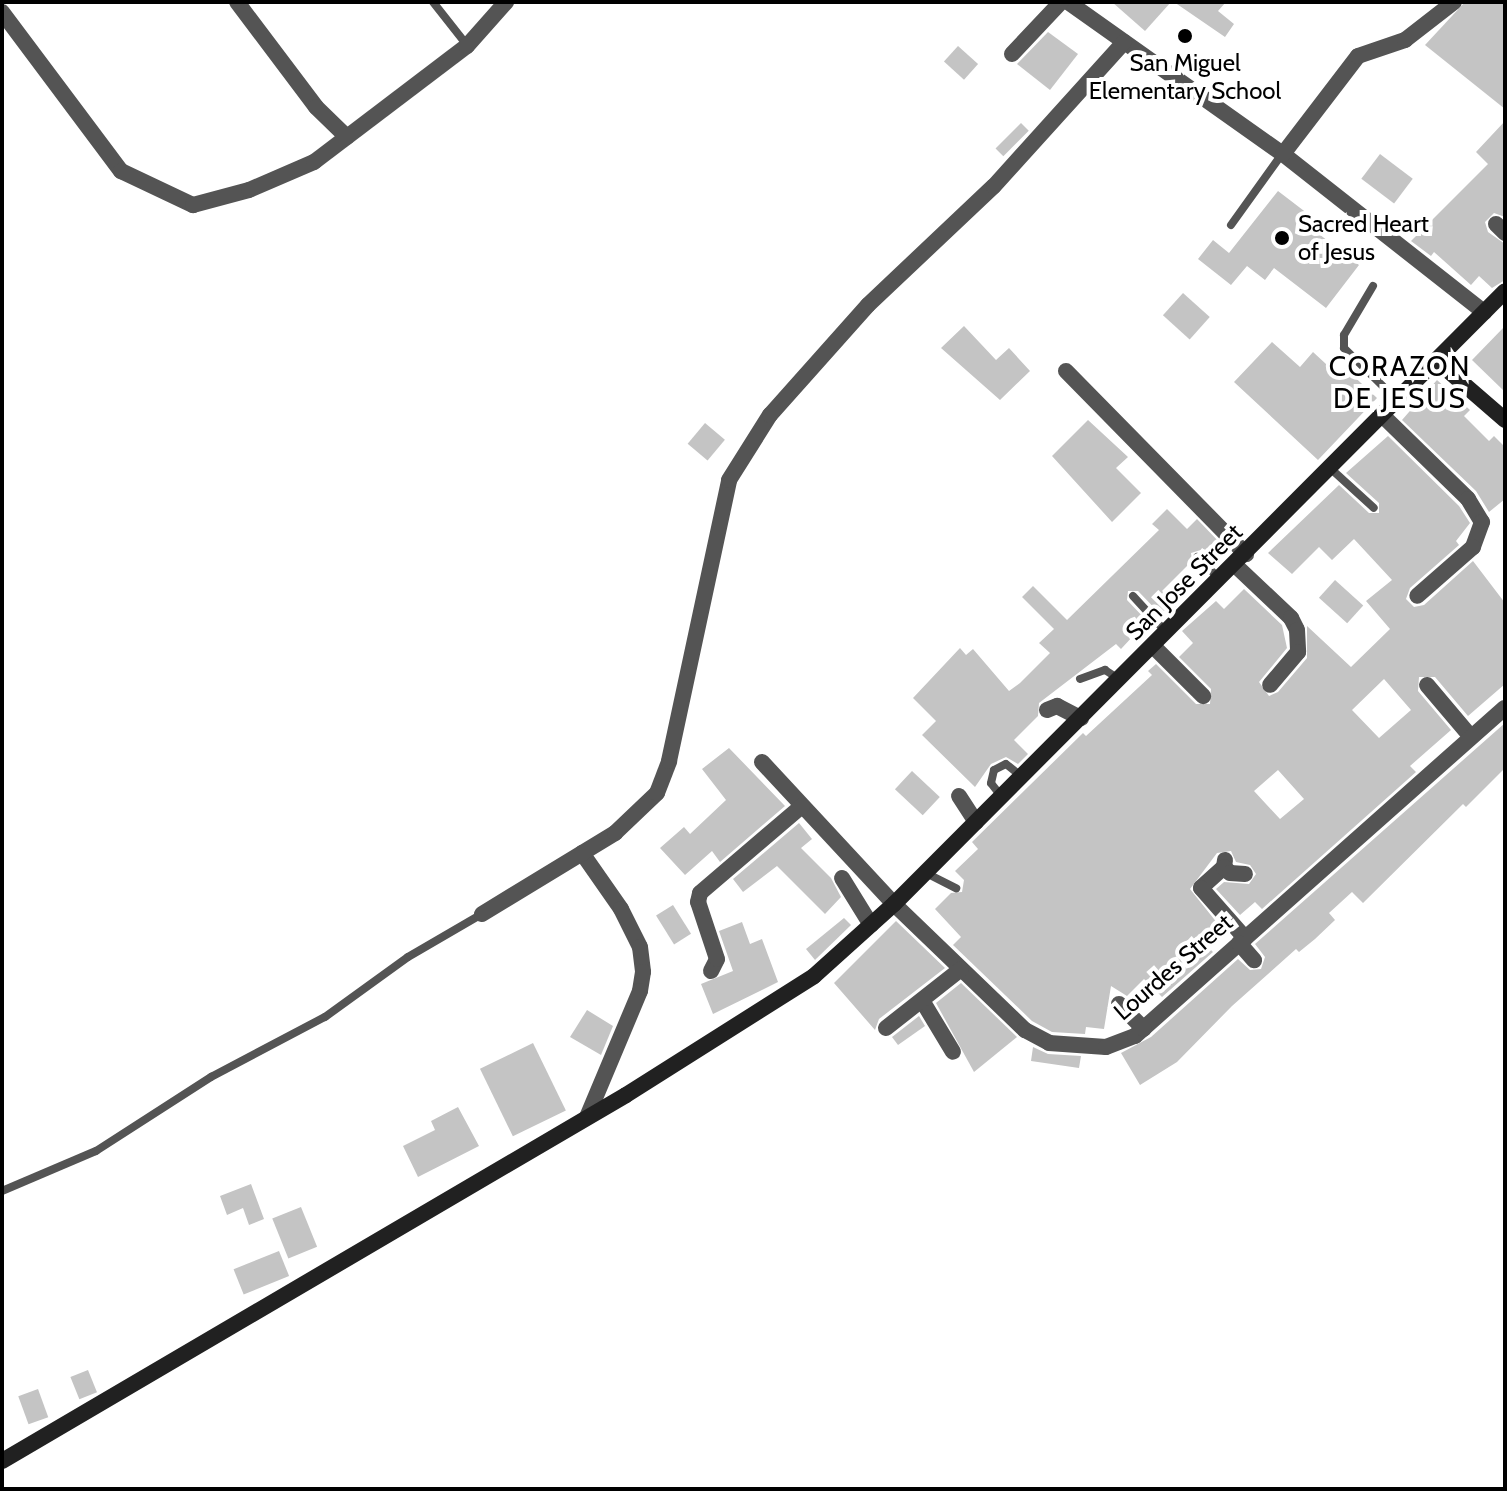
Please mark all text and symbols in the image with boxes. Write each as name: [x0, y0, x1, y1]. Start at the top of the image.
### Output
marker: San Miguel Elementary School: [1176, 27, 1194, 45]
place label: San Miguel Elementary School: [1089, 49, 1281, 105]
place label: Sacred Heart of Jesus: [1298, 210, 1429, 266]
marker: Sacred Heart of Jesus: [1273, 229, 1291, 247]
district label: CORAZON DE JESUS: [1329, 349, 1471, 415]
street label: San Jose Street: [1120, 518, 1248, 646]
street label: Lourdes Street: [1108, 908, 1238, 1026]

